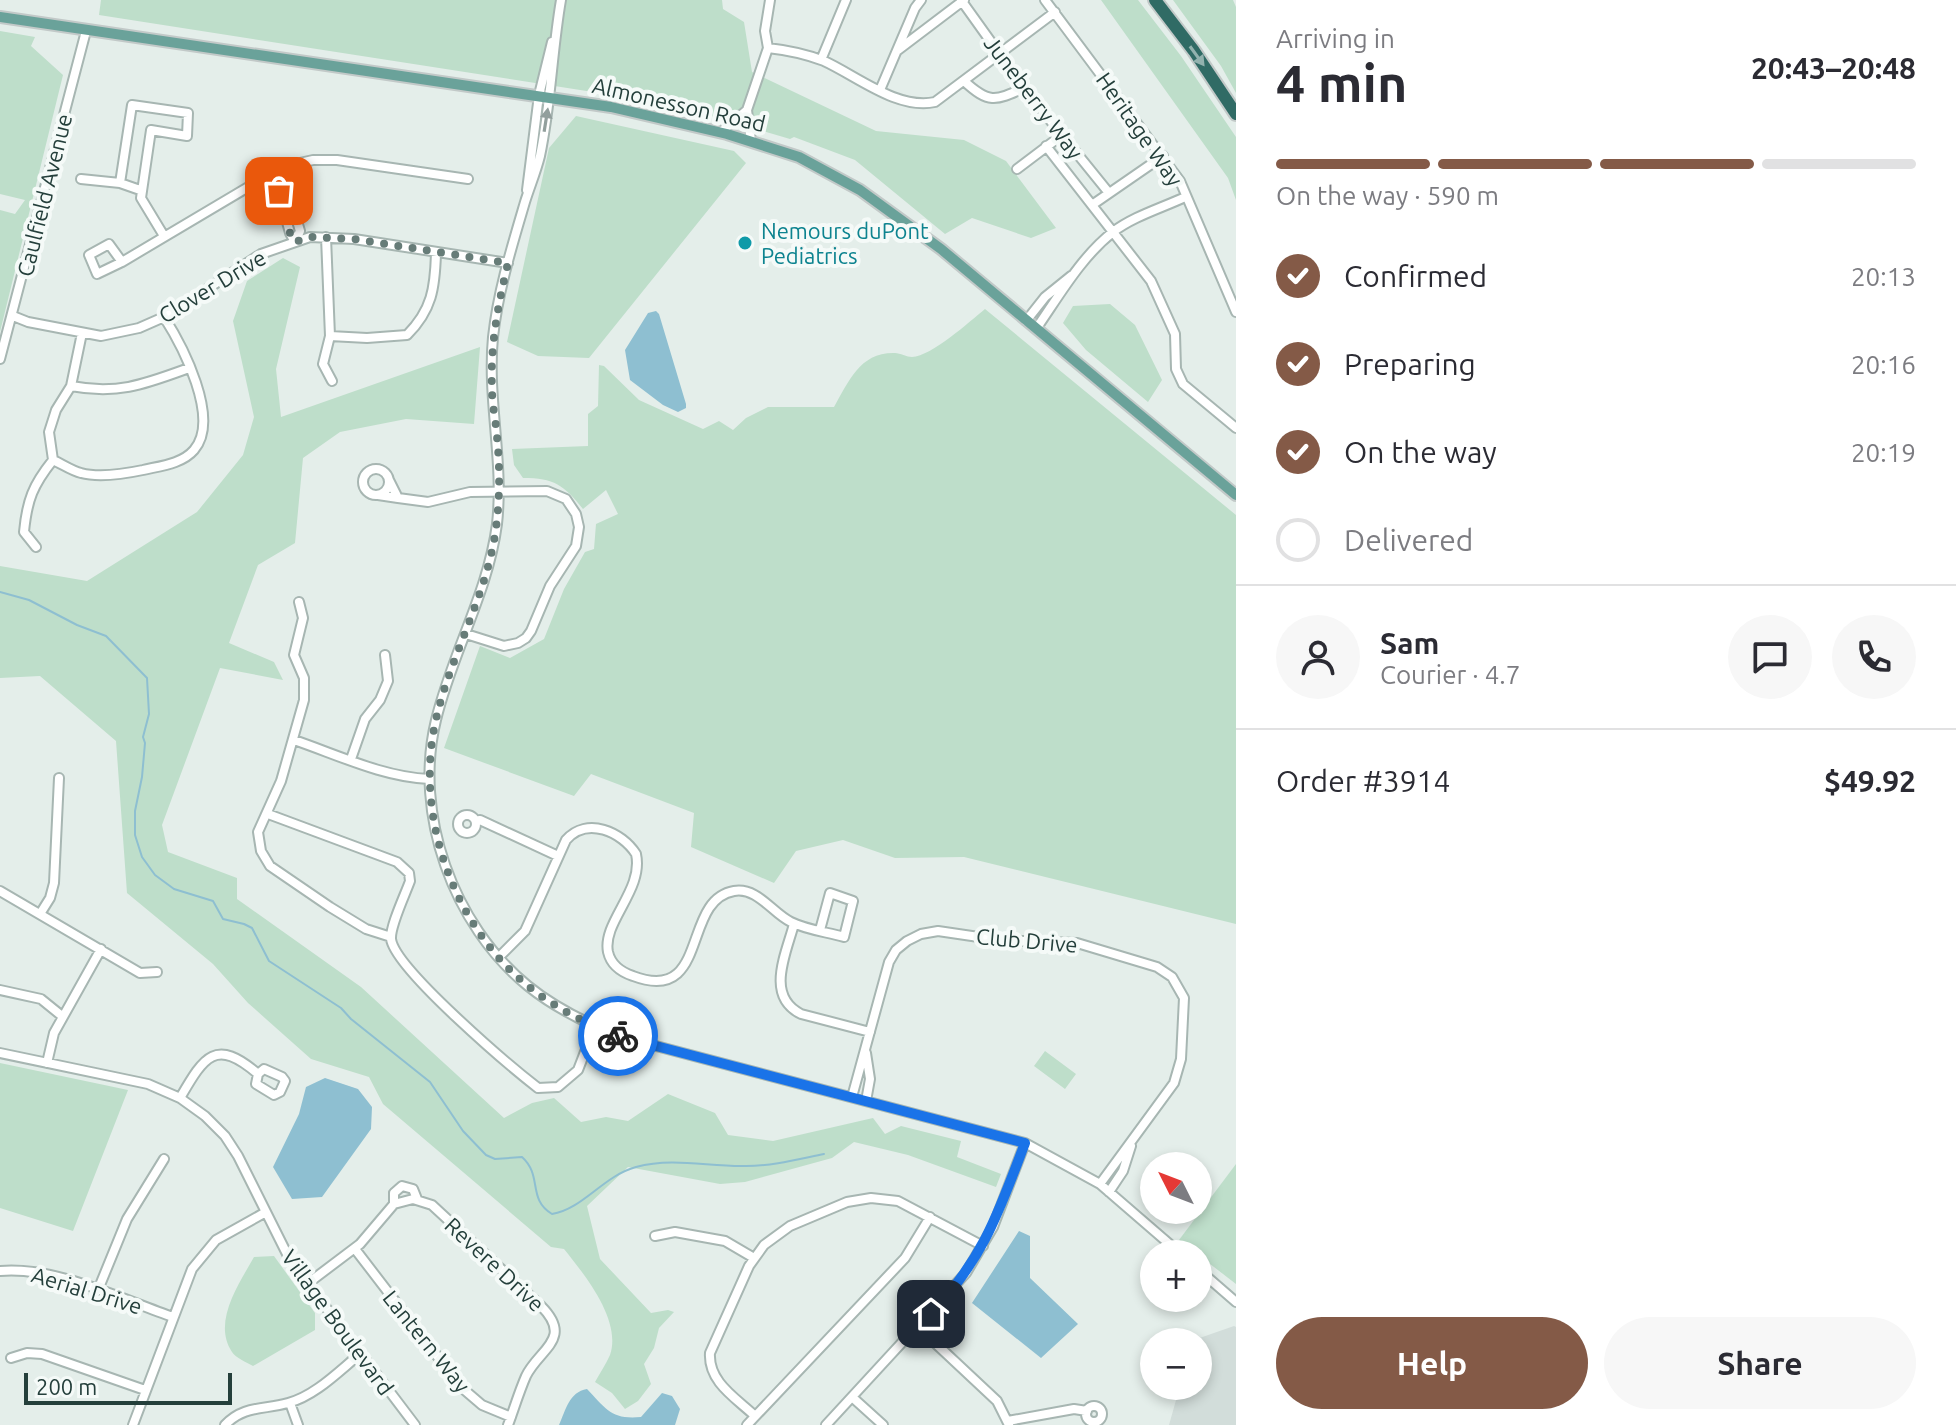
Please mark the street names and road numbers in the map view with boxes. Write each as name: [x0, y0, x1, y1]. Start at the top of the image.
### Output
street label: Juneberry Way: [980, 30, 1089, 164]
street label: Heritage Way: [1092, 67, 1189, 191]
street label: Almonesson Road: [590, 72, 768, 136]
street label: Caulfield Avenue: [12, 111, 76, 279]
street label: Clover Drive: [154, 244, 270, 328]
street label: Club Drive: [975, 923, 1079, 957]
street label: Revere Drive: [440, 1212, 550, 1316]
street label: Village Boulevard: [277, 1245, 399, 1399]
street label: Aerial Drive: [29, 1261, 145, 1319]
street label: Lantern Way: [378, 1285, 476, 1397]

